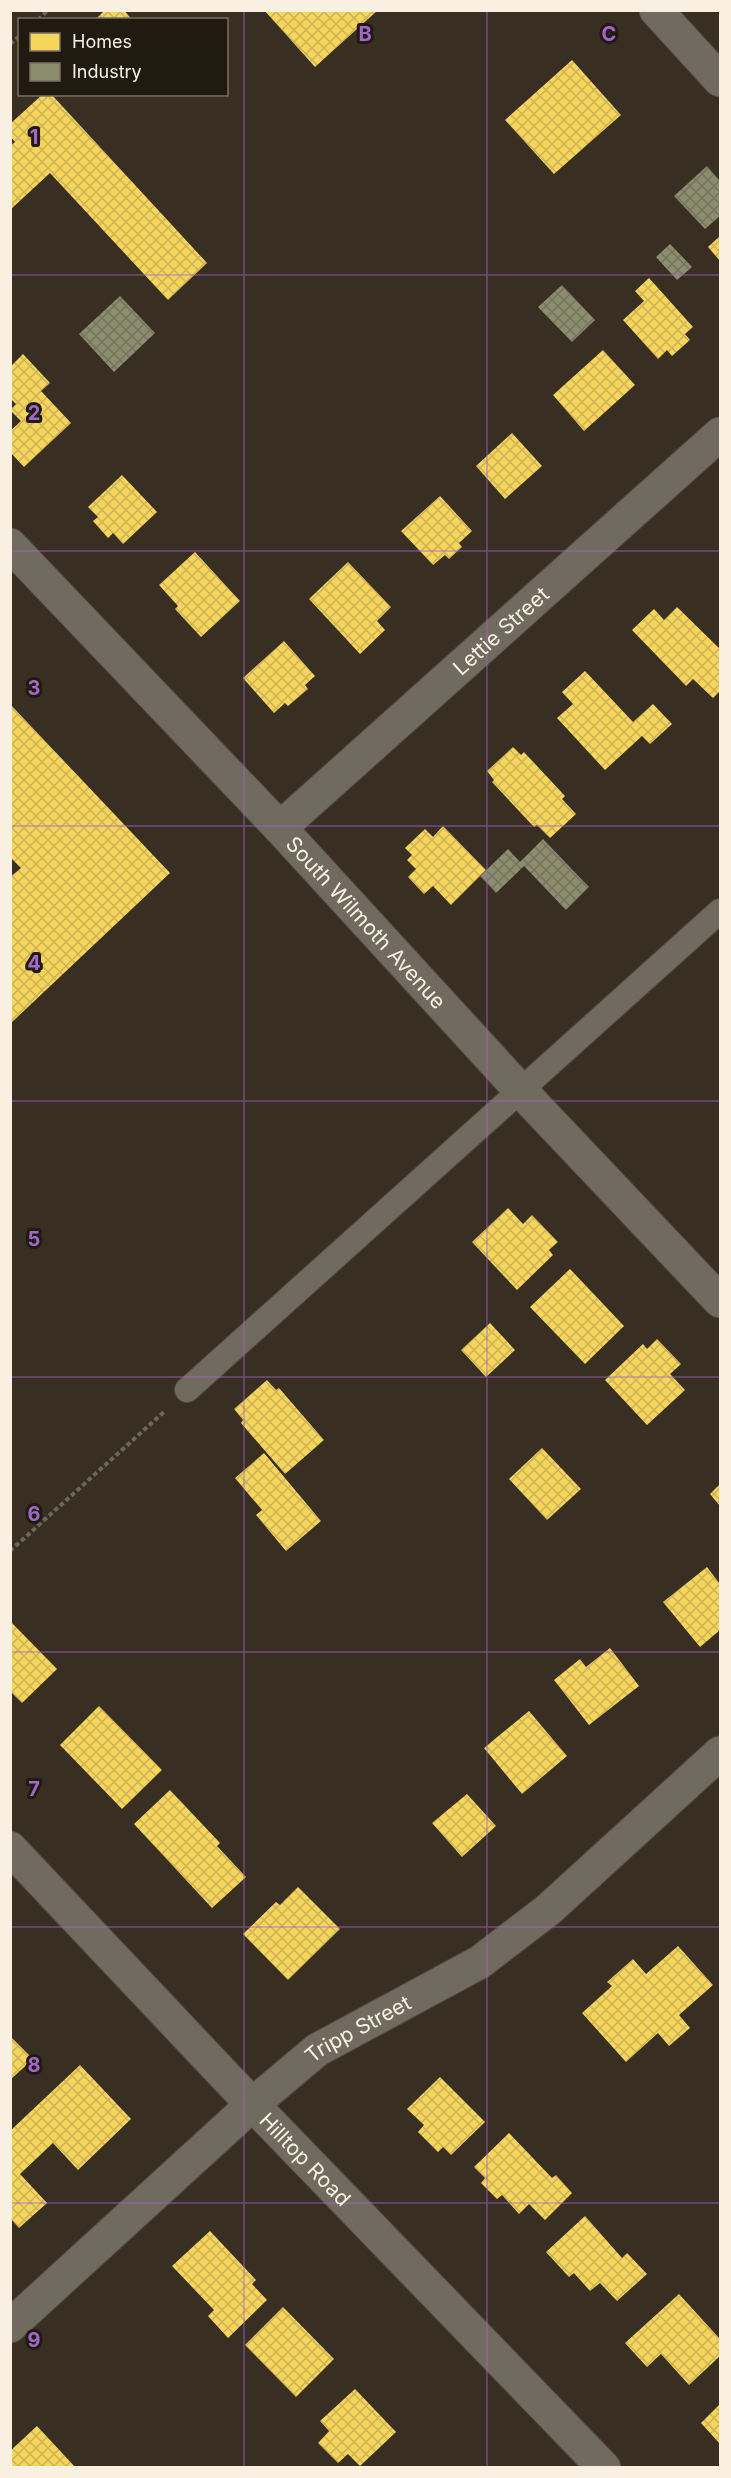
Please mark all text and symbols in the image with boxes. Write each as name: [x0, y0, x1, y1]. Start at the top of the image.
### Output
legend: [18, 18, 228, 96]
text: B: [358, 22, 372, 46]
text: C: [602, 22, 616, 46]
text: Homes: [72, 31, 132, 52]
text: Industry: [72, 61, 142, 82]
text: 1: [30, 125, 38, 149]
text: 2: [28, 401, 40, 425]
street label: Lettie Street: [448, 581, 554, 680]
text: 3: [28, 676, 40, 700]
street label: South Wilmoth Avenue: [281, 831, 451, 1014]
text: 4: [27, 951, 41, 975]
text: 5: [28, 1227, 40, 1251]
text: 6: [28, 1502, 41, 1526]
text: 7: [28, 1777, 40, 1801]
street label: Tripp Street: [300, 1989, 415, 2067]
text: 8: [27, 2053, 41, 2077]
street label: Hilltop Road: [255, 2107, 356, 2211]
text: 9: [28, 2328, 41, 2352]

